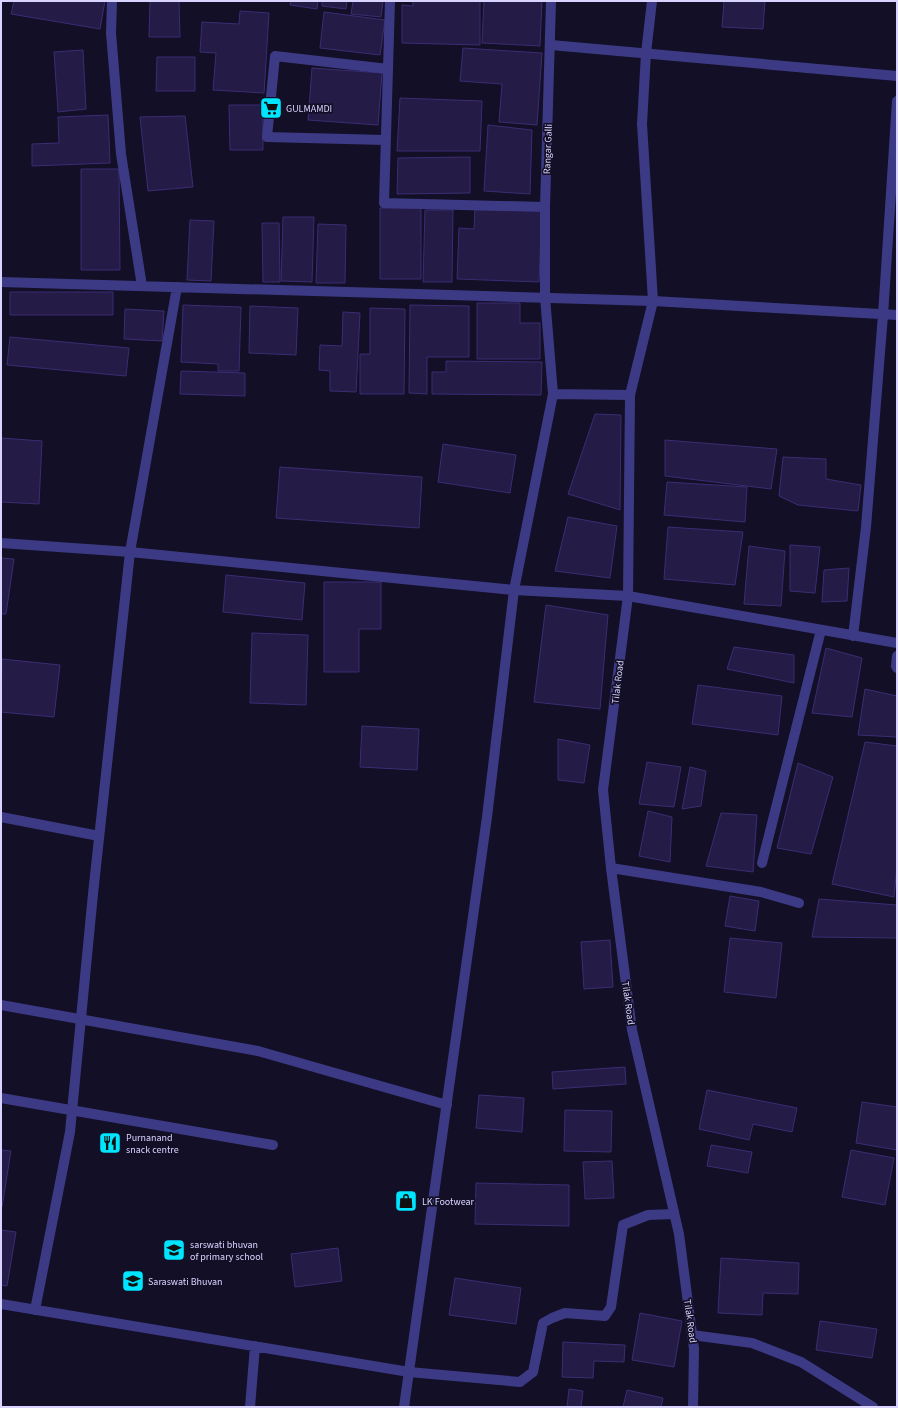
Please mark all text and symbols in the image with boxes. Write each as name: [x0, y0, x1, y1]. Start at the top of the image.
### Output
supermarket icon: GULMAMDI: [258, 95, 284, 121]
place label: GULMAMDI: [286, 102, 332, 116]
street label: Rangar Galli: [540, 124, 556, 174]
street label: Tilak Road: [608, 660, 628, 705]
street label: Tilak Road: [618, 980, 638, 1026]
restaurant icon: Purnanand snack centre: [97, 1130, 123, 1156]
place label: Purnanand snack centre: [126, 1131, 179, 1157]
shop icon: LK Footwear: [393, 1188, 419, 1214]
place label: LK Footwear: [422, 1195, 475, 1209]
school or university icon: sarswati bhuvan of primary school: [161, 1237, 187, 1263]
place label: sarswati bhuvan of primary school: [190, 1238, 264, 1264]
school or university icon: Saraswati Bhuvan: [120, 1268, 146, 1294]
place label: Saraswati Bhuvan: [148, 1275, 222, 1289]
street label: Tilak Road: [680, 1298, 700, 1344]

